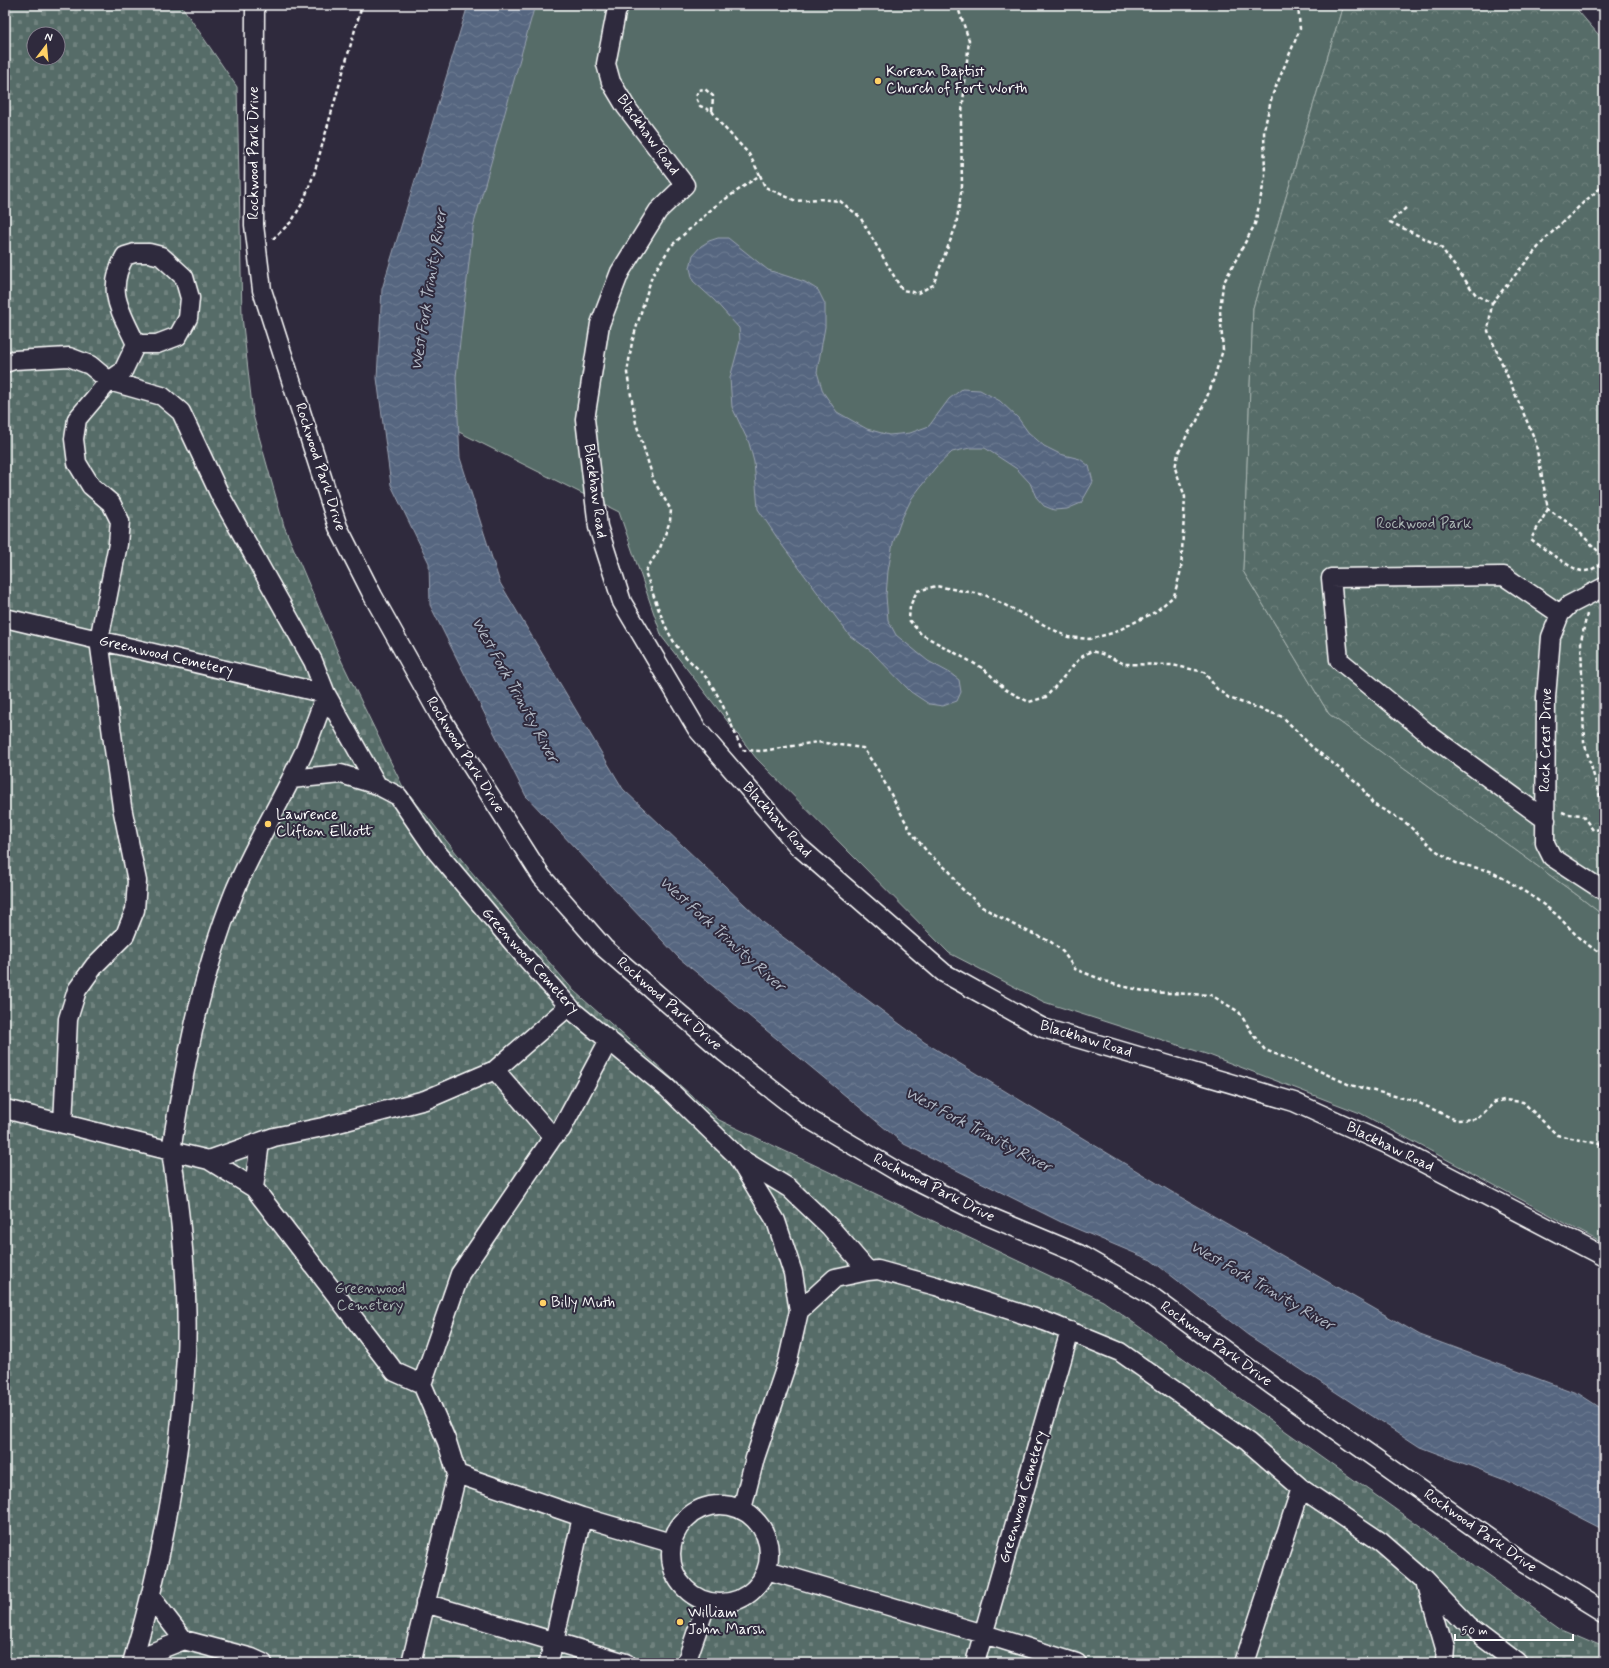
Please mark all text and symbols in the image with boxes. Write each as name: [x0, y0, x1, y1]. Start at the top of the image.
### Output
north arrow: [26, 26, 66, 66]
text: N: [43, 30, 54, 45]
place label: Korean Baptist Church of Fort Worth: [886, 62, 1027, 99]
marker: Korean Baptist Church of Fort Worth: [873, 76, 883, 86]
street label: Rockwood Park Drive: [244, 86, 264, 220]
street label: Blackhaw Road: [612, 91, 684, 179]
water label: West Fork Trinity River: [406, 206, 452, 372]
street label: Rockwood Park Drive: [290, 400, 350, 534]
street label: Blackhaw Road: [578, 442, 612, 540]
park label: Rockwood Park: [1376, 514, 1472, 534]
water label: West Fork Trinity River: [466, 614, 565, 768]
street label: Greenwood Cemetery: [97, 631, 235, 681]
street label: Rock Crest Drive: [1535, 687, 1557, 792]
street label: Rockwood Park Drive: [421, 693, 509, 817]
street label: Blackhaw Road: [738, 778, 816, 862]
place label: Lawrence Clifton Elliott: [276, 805, 374, 842]
marker: Lawrence Clifton Elliott: [263, 819, 273, 829]
water label: West Fork Trinity River: [654, 872, 791, 998]
street label: Greenwood Cemetery: [477, 903, 583, 1019]
street label: Rockwood Park Drive: [612, 953, 726, 1056]
street label: Blackhaw Road: [1038, 1016, 1134, 1062]
water label: West Fork Trinity River: [901, 1083, 1057, 1179]
street label: Blackhaw Road: [1343, 1117, 1437, 1177]
street label: Rockwood Park Drive: [870, 1149, 998, 1227]
water label: West Fork Trinity River: [1186, 1236, 1340, 1337]
park label: Greenwood Cemetery: [335, 1279, 405, 1316]
place label: Billy Muth: [551, 1293, 615, 1313]
street label: Rockwood Park Drive: [1156, 1297, 1276, 1392]
marker: Billy Muth: [538, 1298, 548, 1308]
street label: Greenwood Cemetery: [994, 1428, 1052, 1566]
street label: Rockwood Park Drive: [1419, 1484, 1541, 1578]
place label: William John Marsh: [688, 1603, 765, 1640]
scale bar: [1455, 1616, 1573, 1642]
marker: William John Marsh: [675, 1617, 685, 1627]
text: 50 m: [1461, 1623, 1488, 1639]

